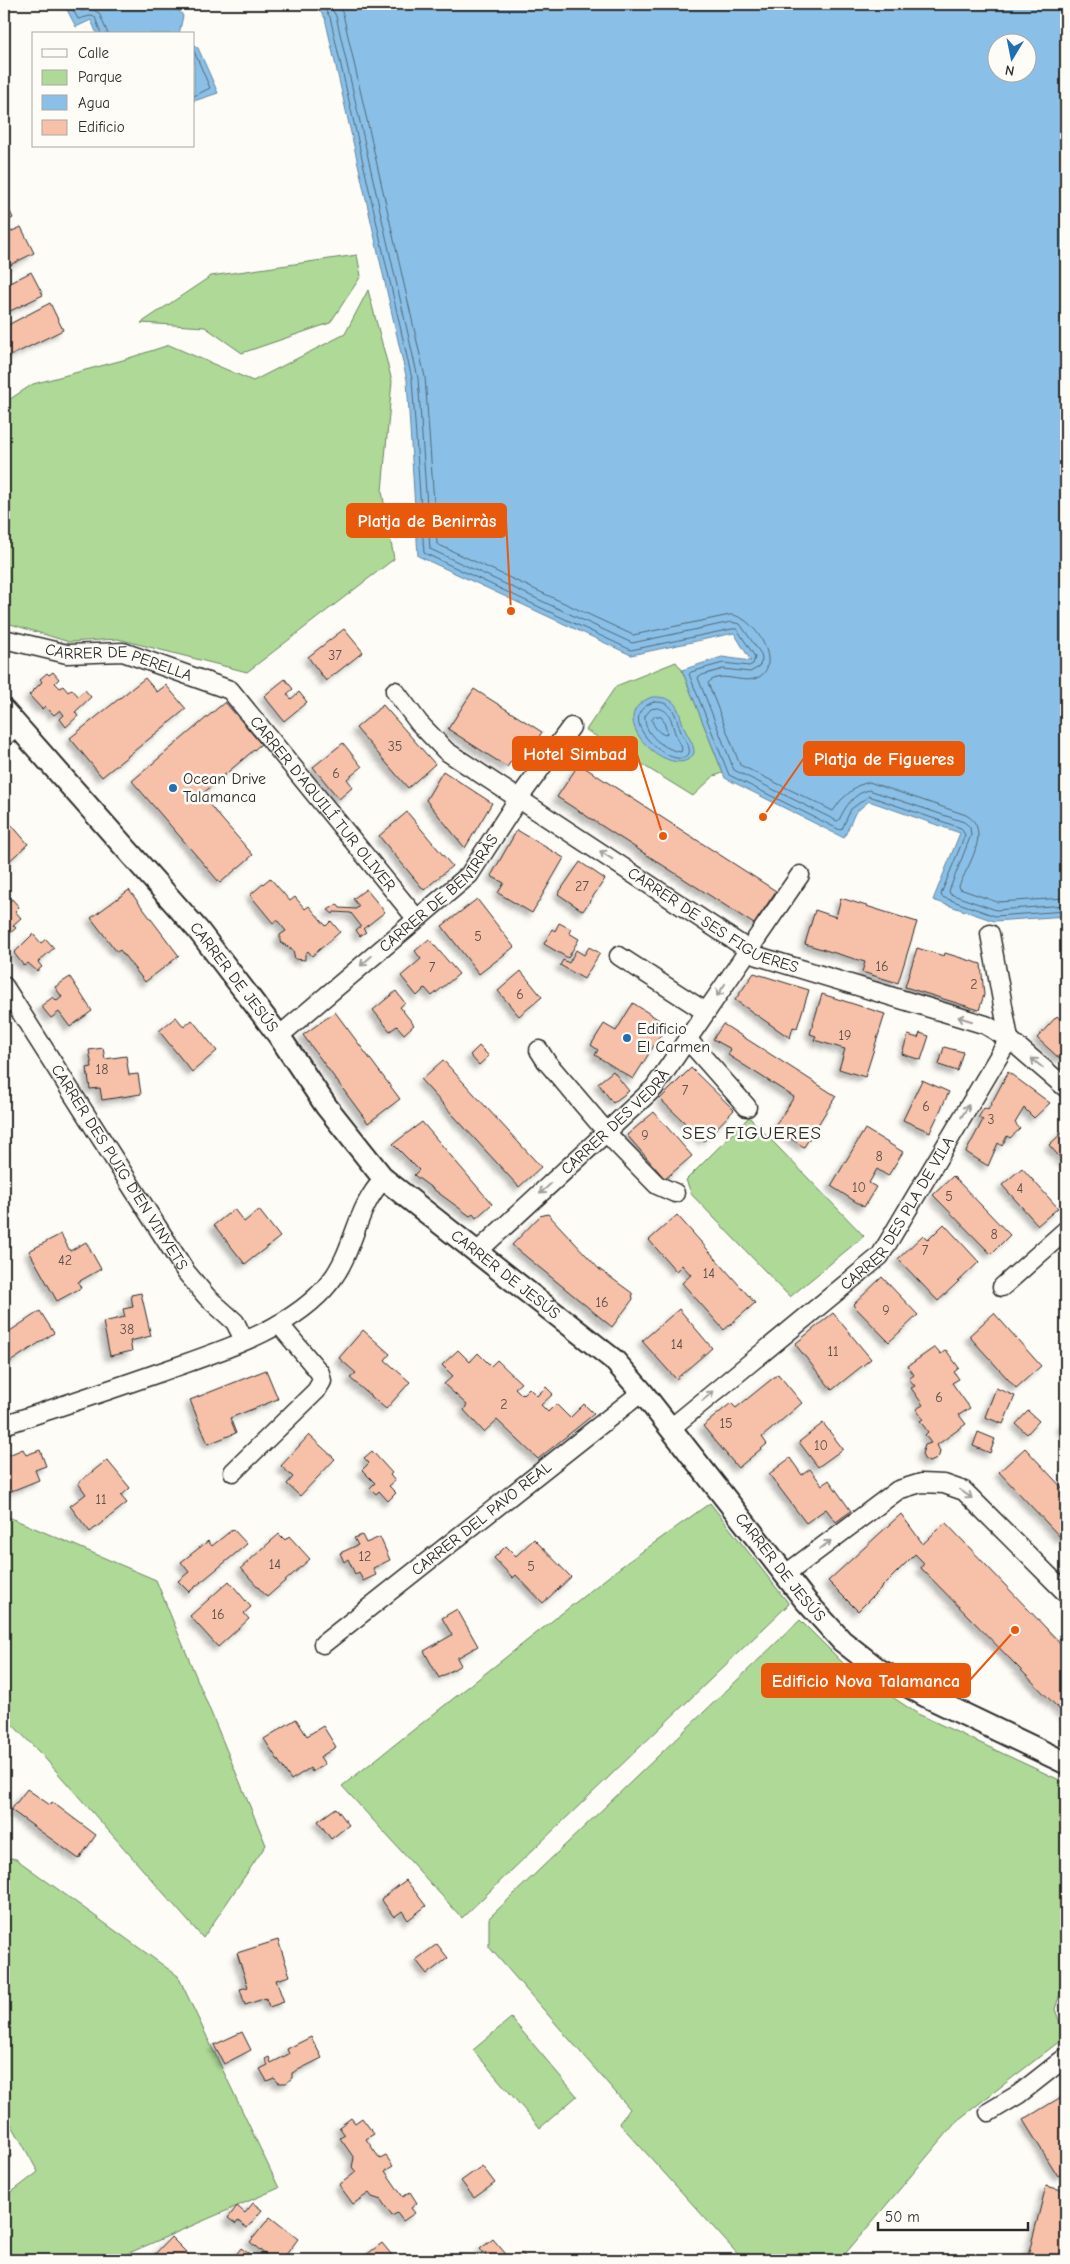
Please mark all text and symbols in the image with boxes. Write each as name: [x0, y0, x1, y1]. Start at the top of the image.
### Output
legend: [32, 32, 195, 148]
north arrow: [988, 32, 1038, 82]
text: Calle: [78, 44, 110, 62]
text: N: [1004, 61, 1016, 79]
text: Parque: [78, 68, 123, 86]
text: Agua: [78, 94, 110, 112]
text: Edificio: [78, 118, 125, 136]
callout: Platja de Benirràs: [347, 504, 506, 537]
text: Platja de Benirràs: [358, 511, 497, 532]
street label: CARRER DE PERELLA: [43, 640, 195, 685]
house number: 37: [328, 647, 342, 664]
street label: CARRER D'AQUILÍ TUR OLIVER: [246, 713, 400, 895]
callout: Hotel Simbad: [513, 737, 637, 770]
house number: 35: [388, 738, 402, 755]
callout: Platja de Figueres: [804, 742, 964, 775]
text: Hotel Simbad: [523, 744, 627, 765]
text: Platja de Figueres: [814, 749, 954, 770]
house number: 6: [332, 765, 340, 782]
place label: Ocean Drive Talamanca: [183, 770, 266, 806]
marker: Ocean Drive Talamanca: [167, 782, 179, 794]
street label: CARRER DE BENIRRÀS: [376, 831, 502, 956]
one-way arrow: [599, 850, 613, 860]
street label: CARRER DE SES FIGUERES: [624, 864, 801, 977]
house number: 27: [575, 878, 589, 895]
street label: CARRER DE JESÚS: [186, 919, 282, 1036]
house number: 5: [474, 928, 482, 945]
one-way arrow: [359, 956, 372, 967]
house number: 16: [875, 958, 889, 975]
house number: 7: [429, 959, 436, 976]
house number: 2: [970, 976, 978, 993]
one-way arrow: [716, 983, 726, 997]
house number: 6: [516, 986, 524, 1003]
one-way arrow: [957, 1013, 973, 1023]
place label: Edificio El Carmen: [637, 1020, 710, 1056]
house number: 19: [839, 1027, 851, 1044]
marker: Edificio El Carmen: [621, 1032, 633, 1044]
one-way arrow: [1031, 1058, 1044, 1069]
street label: CARRER DES PUIG D'EN VINYETS: [47, 1061, 192, 1274]
house number: 18: [96, 1061, 108, 1078]
street label: CARRER DES VEDRÀ: [557, 1065, 673, 1178]
house number: 7: [682, 1082, 689, 1099]
house number: 6: [922, 1098, 930, 1115]
one-way arrow: [961, 1105, 971, 1119]
house number: 3: [987, 1111, 995, 1128]
district label: SES FIGUERES: [682, 1122, 822, 1144]
house number: 9: [641, 1127, 649, 1144]
street label: CARRER DES PLA DE VILA: [837, 1134, 958, 1294]
house number: 8: [875, 1148, 883, 1165]
house number: 10: [852, 1179, 866, 1196]
house number: 4: [1017, 1180, 1024, 1197]
one-way arrow: [539, 1183, 551, 1195]
house number: 5: [945, 1188, 953, 1205]
street label: CARRER DE JESÚS: [447, 1226, 564, 1323]
house number: 8: [990, 1226, 998, 1243]
house number: 7: [922, 1242, 929, 1259]
house number: 42: [58, 1252, 72, 1269]
house number: 14: [703, 1265, 715, 1282]
house number: 16: [595, 1294, 609, 1311]
house number: 9: [882, 1302, 890, 1319]
house number: 38: [120, 1321, 134, 1338]
house number: 14: [671, 1336, 683, 1353]
house number: 11: [827, 1343, 839, 1360]
house number: 6: [935, 1389, 943, 1406]
one-way arrow: [701, 1391, 714, 1402]
house number: 2: [500, 1396, 508, 1413]
house number: 15: [719, 1415, 733, 1432]
house number: 10: [814, 1437, 828, 1454]
street label: CARRER DEL PAVO REAL: [408, 1458, 555, 1579]
one-way arrow: [959, 1489, 973, 1499]
house number: 11: [95, 1491, 107, 1508]
street label: CARRER DE JESÚS: [731, 1510, 829, 1625]
one-way arrow: [818, 1540, 832, 1550]
house number: 12: [359, 1548, 371, 1565]
house number: 14: [269, 1556, 281, 1573]
house number: 5: [527, 1558, 535, 1575]
house number: 16: [211, 1606, 225, 1623]
callout: Edificio Nova Talamanca: [762, 1664, 970, 1697]
text: Edificio Nova Talamanca: [772, 1671, 960, 1692]
scale bar: [878, 2199, 1028, 2231]
text: 50 m: [885, 2208, 920, 2226]

